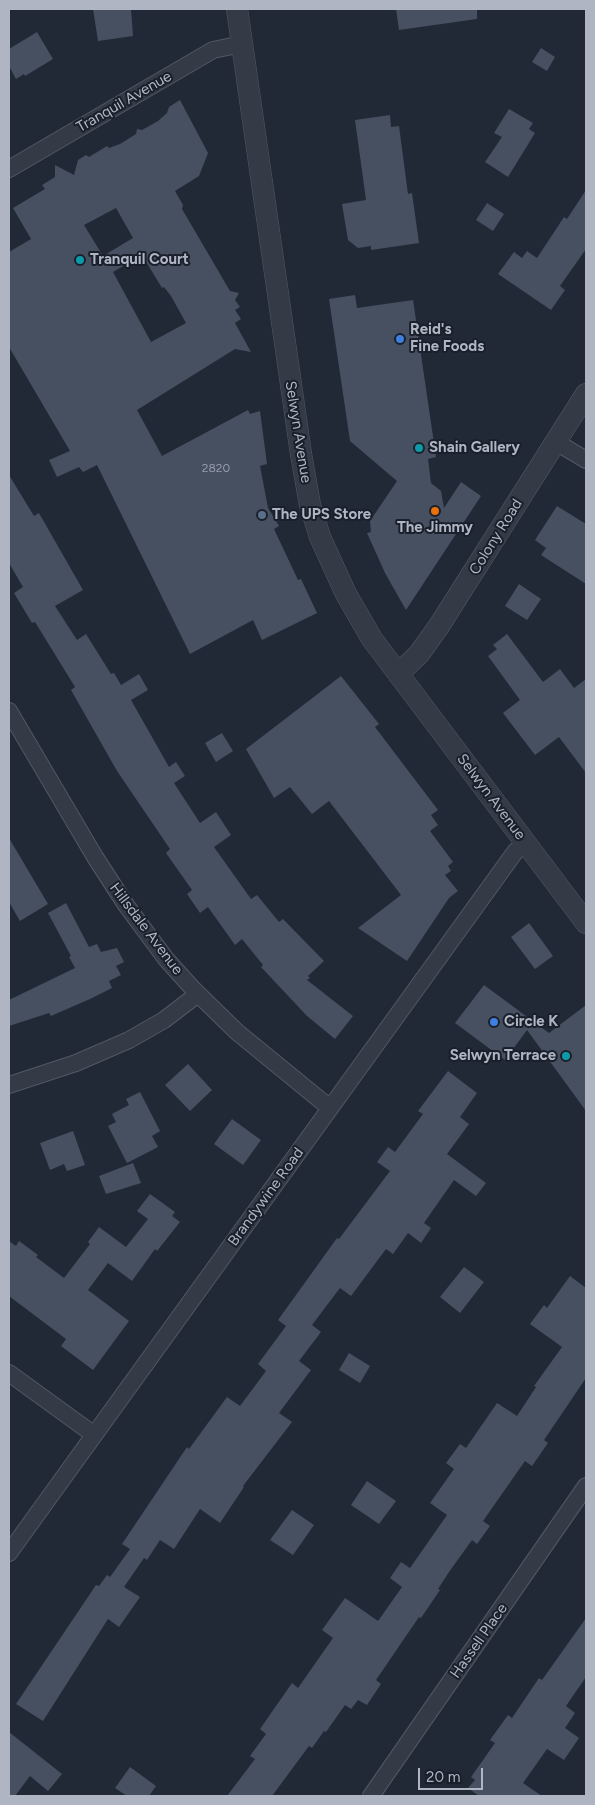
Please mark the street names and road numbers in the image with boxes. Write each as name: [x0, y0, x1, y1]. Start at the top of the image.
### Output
street label: Tranquil Avenue: [73, 67, 175, 137]
street label: Selwyn Avenue: [281, 380, 315, 484]
street label: Colony Road: [466, 496, 526, 578]
street label: Selwyn Avenue: [453, 750, 529, 844]
street label: Hillsdale Avenue: [106, 879, 186, 979]
street label: Brandywine Road: [224, 1144, 308, 1250]
street label: Hassell Place: [447, 1600, 511, 1682]

